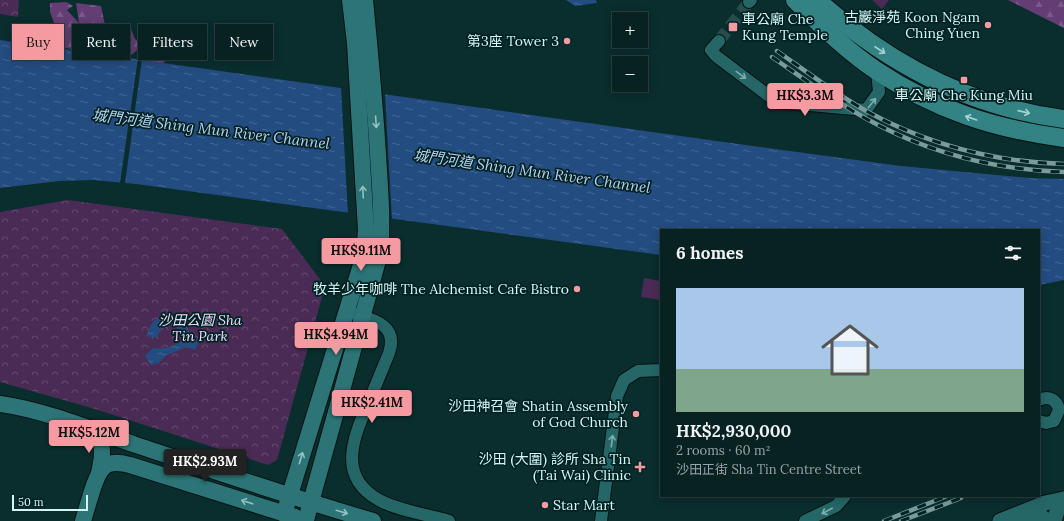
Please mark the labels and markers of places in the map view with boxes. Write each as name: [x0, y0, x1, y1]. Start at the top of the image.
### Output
place label: 古巖淨苑 Koon Ngam Ching Yuen: [844, 8, 980, 42]
place label: 車公廟 Che Kung Temple: [742, 10, 828, 44]
marker: 古巖淨苑 Koon Ngam Ching Yuen: [983, 20, 993, 30]
marker: 車公廟 Che Kung Temple: [727, 21, 739, 33]
place label: 第3座 Tower 3: [467, 32, 559, 50]
marker: 第3座 Tower 3: [562, 36, 572, 46]
marker: 車公廟 Che Kung Miu: [959, 75, 969, 85]
pin: HK$3.3M: [768, 83, 842, 117]
place label: 車公廟 Che Kung Miu: [895, 86, 1033, 104]
pin: HK$9.11M: [320, 238, 402, 272]
place label: 牧羊少年咖啡 The Alchemist Cafe Bistro: [313, 280, 569, 298]
marker: 牧羊少年咖啡 The Alchemist Cafe Bistro: [572, 284, 582, 294]
pin: HK$4.94M: [295, 322, 377, 356]
pin: HK$2.41M: [331, 390, 413, 424]
place label: 沙田神召會 Shatin Assembly of God Church: [448, 397, 629, 431]
marker: 沙田神召會 Shatin Assembly of God Church: [631, 409, 641, 419]
pin: HK$5.12M: [48, 420, 130, 454]
pin: HK$2.93M: [164, 449, 246, 483]
place label: 沙田 (大圍) 診所 Sha Tin (Tai Wai) Clinic: [479, 450, 631, 484]
marker: 沙田 (大圍) 診所 Sha Tin (Tai Wai) Clinic: [634, 461, 646, 473]
place label: Star Mart: [553, 496, 616, 514]
marker: Star Mart: [540, 500, 550, 510]

